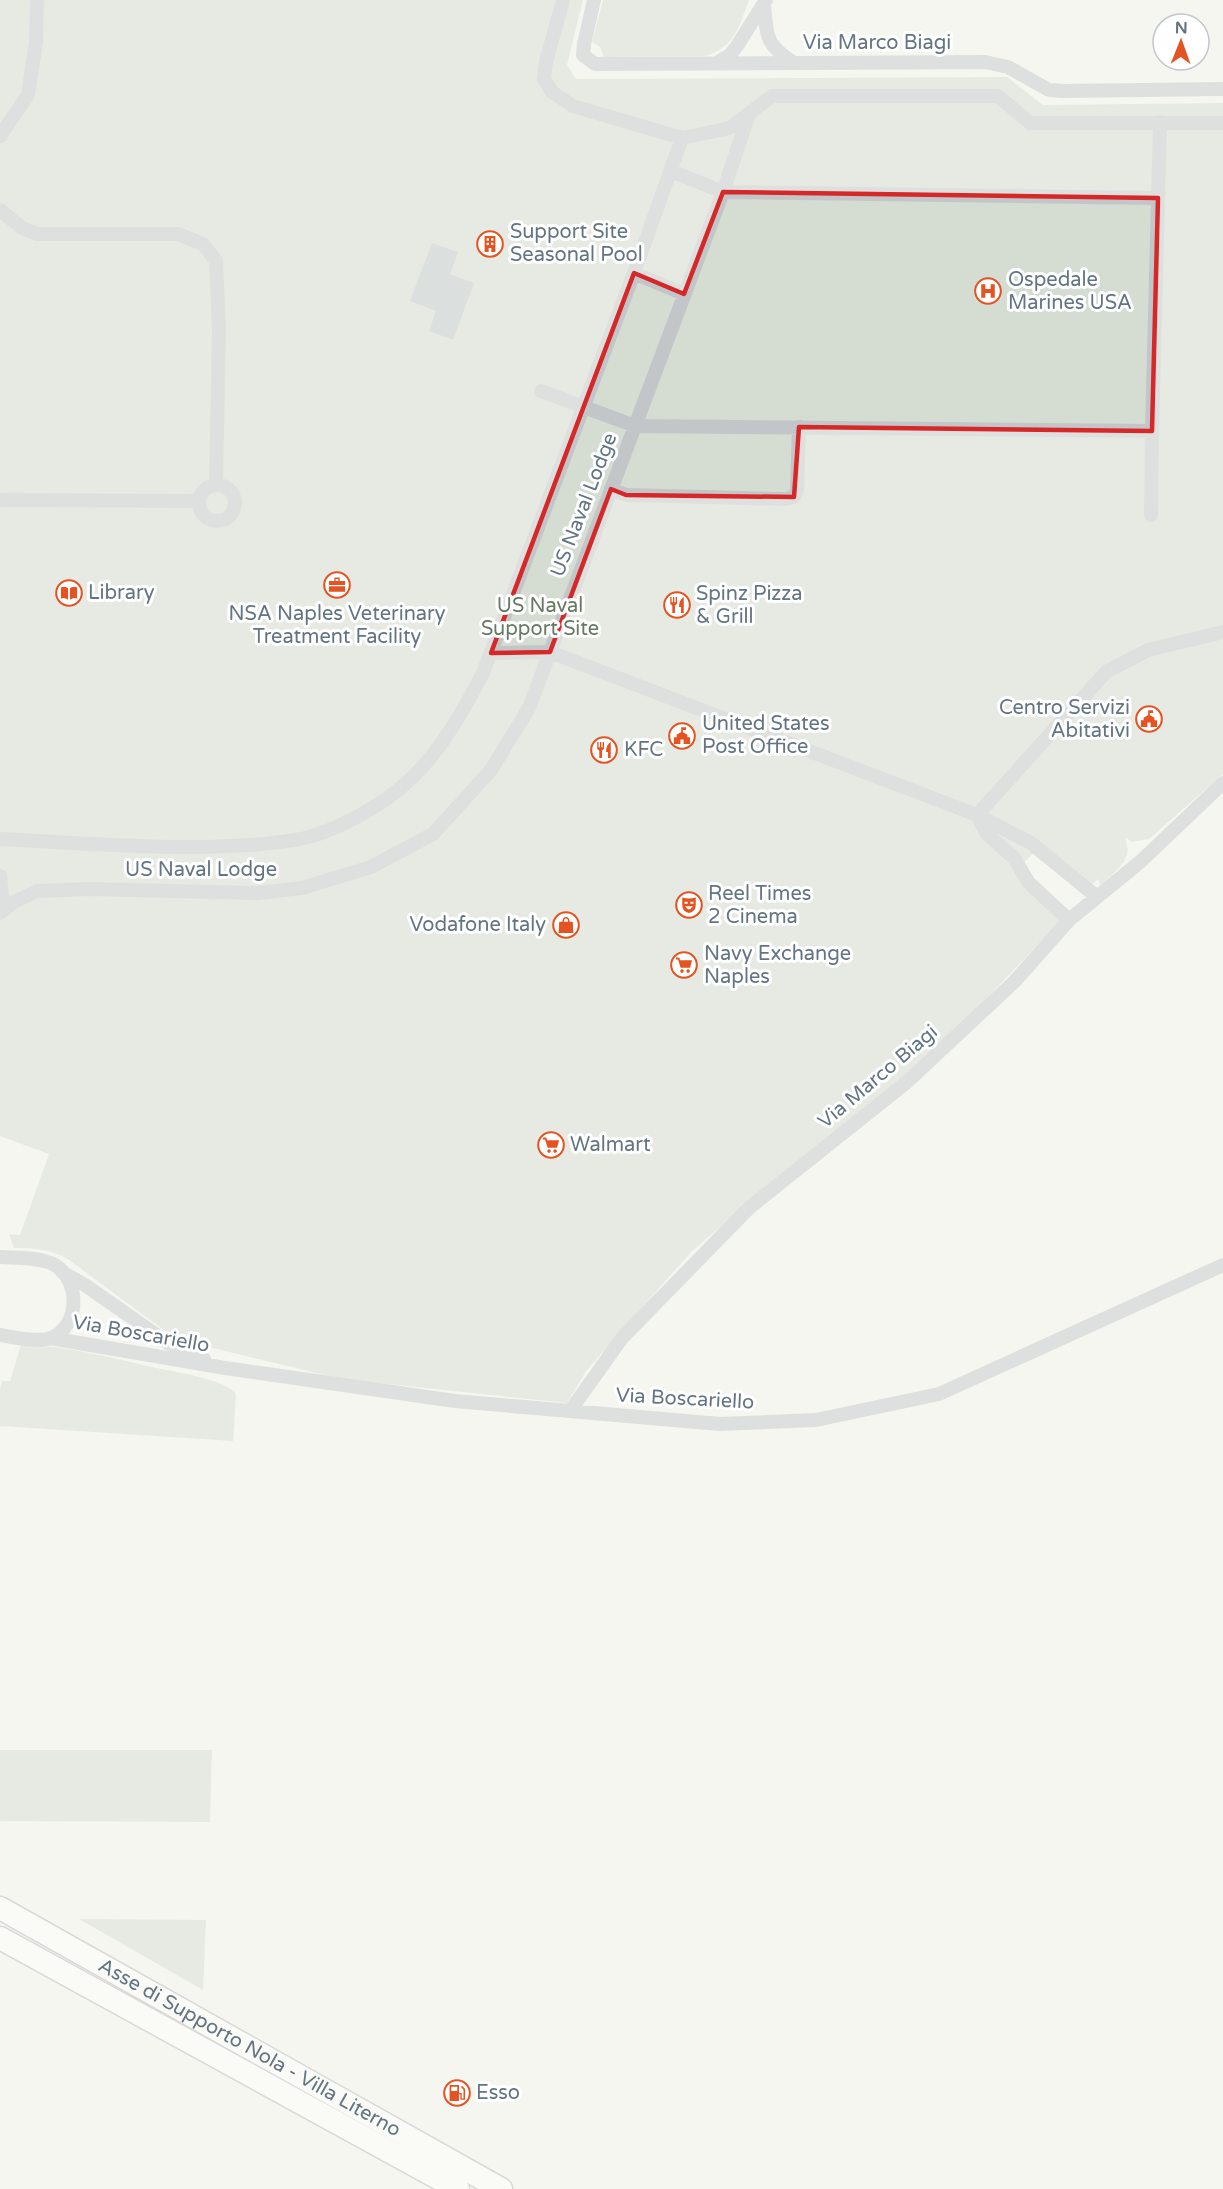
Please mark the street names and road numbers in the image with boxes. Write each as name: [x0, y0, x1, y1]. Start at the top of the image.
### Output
street label: Via Marco Biagi: [803, 31, 951, 55]
street label: US Naval Lodge: [546, 430, 622, 580]
street label: US Naval Lodge: [125, 858, 277, 882]
street label: Via Marco Biagi: [813, 1020, 943, 1134]
street label: Via Boscariello: [71, 1310, 211, 1358]
street label: Via Boscariello: [615, 1383, 755, 1415]
street label: Asse di Supporto Nola - Villa Literno: [94, 1954, 405, 2142]

